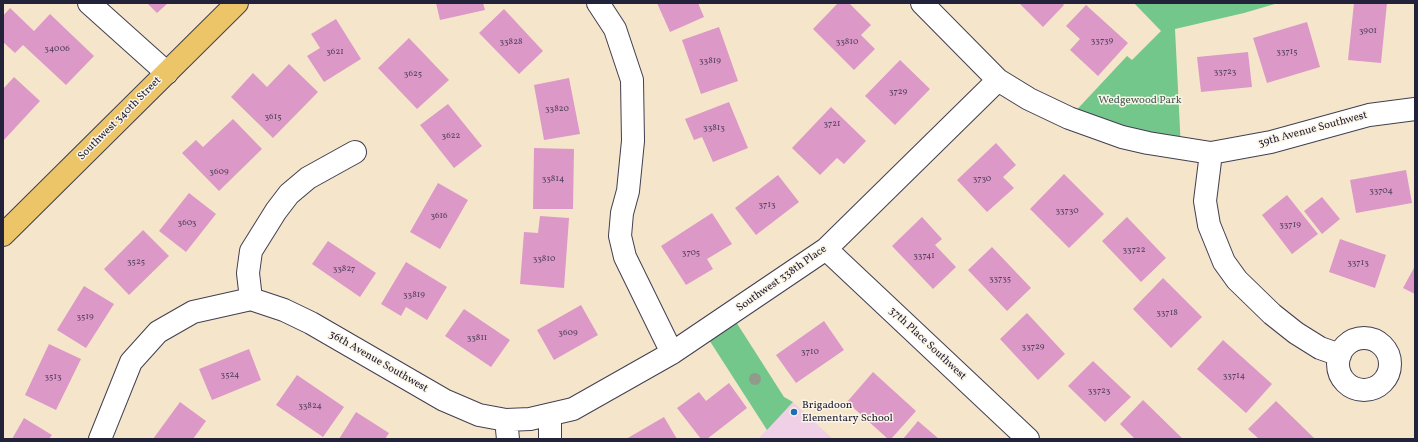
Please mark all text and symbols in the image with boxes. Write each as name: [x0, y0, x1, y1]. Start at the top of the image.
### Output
house number: 3901: [1359, 26, 1377, 36]
house number: 33739: [1091, 36, 1113, 46]
house number: 33828: [499, 37, 523, 47]
house number: 33810: [836, 37, 858, 47]
house number: 34006: [44, 44, 70, 54]
house number: 3621: [326, 47, 344, 57]
house number: 33715: [1276, 47, 1298, 57]
house number: 33819: [699, 56, 721, 66]
house number: 33723: [1214, 67, 1236, 77]
house number: 3625: [404, 69, 422, 79]
street label: Southwest 340th Street: [76, 75, 164, 163]
house number: 3729: [889, 87, 907, 97]
park label: Wedgewood Park: [1098, 94, 1182, 108]
house number: 33820: [545, 104, 569, 114]
street label: 39th Avenue Southwest: [1257, 109, 1369, 151]
house number: 3615: [265, 112, 281, 122]
house number: 3721: [823, 119, 841, 129]
house number: 33813: [703, 123, 725, 133]
house number: 3622: [442, 131, 460, 141]
house number: 3609: [209, 167, 229, 177]
house number: 33814: [542, 174, 564, 184]
house number: 3730: [973, 174, 991, 184]
house number: 33704: [1369, 186, 1393, 196]
house number: 3713: [758, 200, 776, 210]
house number: 33730: [1055, 206, 1079, 216]
house number: 3616: [430, 211, 448, 221]
house number: 3603: [178, 218, 196, 228]
house number: 33719: [1279, 220, 1301, 230]
street label: Southwest 338th Place: [734, 243, 830, 315]
house number: 33722: [1122, 245, 1146, 255]
house number: 3705: [682, 248, 700, 258]
house number: 33741: [913, 251, 935, 261]
house number: 33810: [533, 254, 555, 264]
house number: 3525: [127, 257, 145, 267]
house number: 33713: [1347, 258, 1369, 268]
house number: 33827: [333, 264, 355, 274]
house number: 33735: [989, 274, 1011, 284]
house number: 33819: [403, 290, 425, 300]
street label: 37th Place Southwest: [885, 305, 969, 383]
house number: 33718: [1156, 308, 1178, 318]
house number: 3519: [76, 312, 94, 322]
street label: 36th Avenue Southwest: [326, 328, 430, 396]
house number: 3609: [558, 328, 578, 338]
house number: 33811: [467, 333, 487, 343]
house number: 33729: [1022, 342, 1044, 352]
house number: 3710: [801, 347, 819, 357]
house number: 3524: [221, 370, 239, 380]
house number: 33714: [1223, 371, 1245, 381]
house number: 3513: [44, 372, 62, 382]
house number: 33723: [1088, 386, 1110, 396]
place label: Brigadoon Elementary School: [802, 399, 893, 425]
house number: 33824: [298, 401, 322, 411]
marker: Brigadoon Elementary School: [789, 407, 799, 417]

